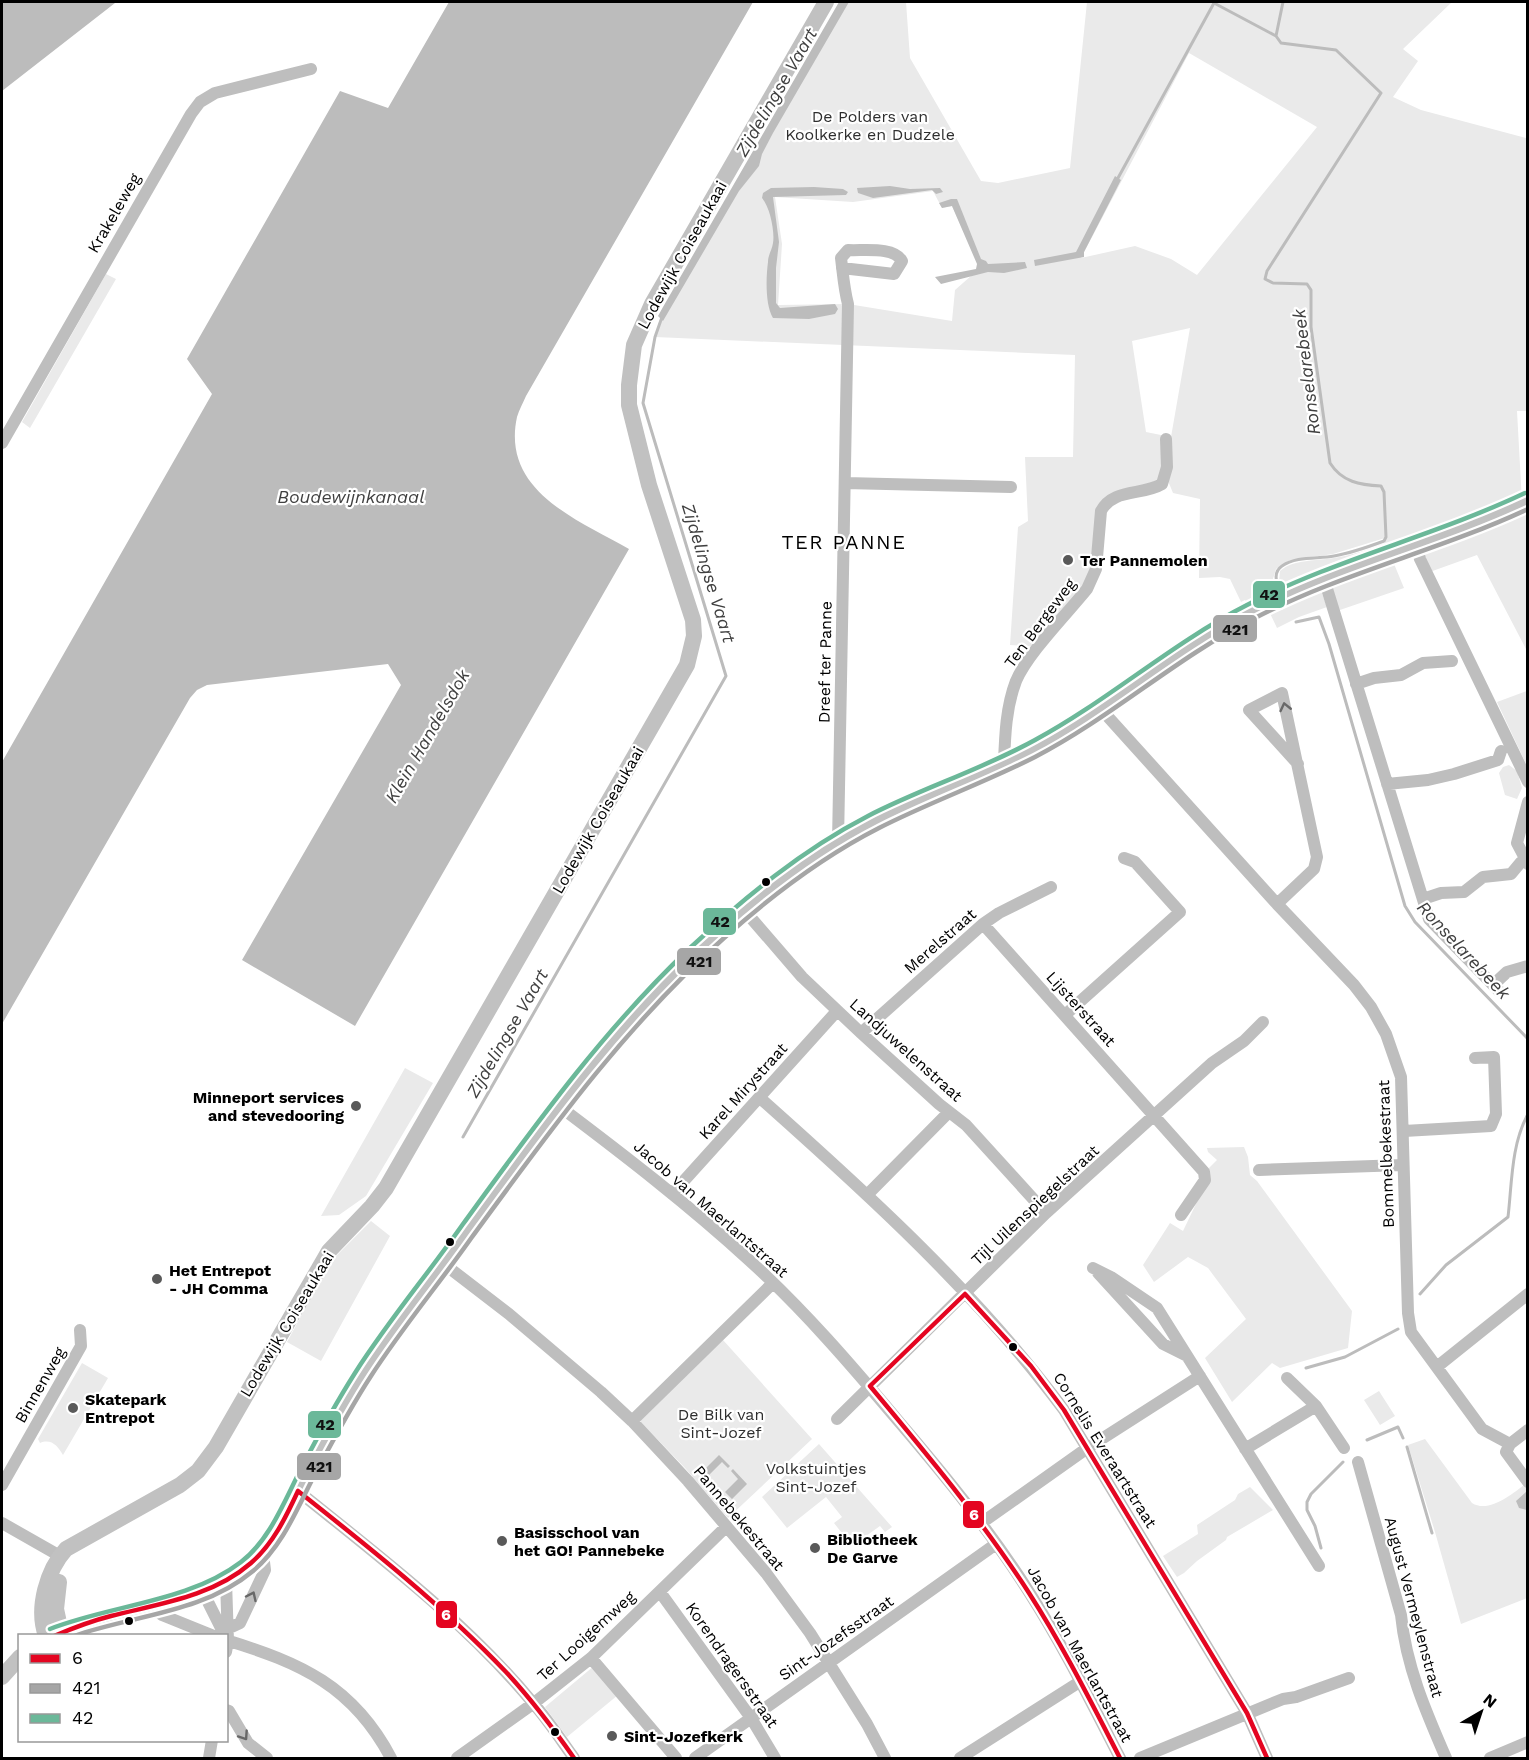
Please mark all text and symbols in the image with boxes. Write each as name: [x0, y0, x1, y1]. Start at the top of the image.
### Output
water label: Zijdelingse Vaart: [730, 24, 822, 161]
park label: De Polders van Koolkerke en Dudzele: [785, 107, 955, 144]
street label: Krakeleweg: [84, 169, 145, 256]
street label: Lodewijk Coiseaukaai: [633, 177, 731, 333]
water label: Ronselarebeek: [1288, 307, 1324, 436]
water label: Boudewijnkanaal: [277, 486, 425, 507]
water label: Zijdelingse Vaart: [678, 500, 740, 646]
district label: TER PANNE: [781, 530, 907, 554]
place label: Ter Pannemolen: [1080, 551, 1208, 570]
marker: Ter Pannemolen: [1061, 553, 1075, 567]
street label: Ten Bergeweg: [1000, 574, 1080, 671]
line badge: 42: [1252, 580, 1286, 609]
text: 42: [1259, 585, 1279, 604]
street label: Dreef ter Panne: [814, 601, 836, 723]
line badge: 421: [1212, 614, 1258, 643]
text: 421: [1222, 620, 1248, 639]
water label: Klein Handelsdok: [380, 665, 474, 806]
one-way arrow: [1279, 702, 1292, 712]
street label: Lodewijk Coiseaukaai: [548, 743, 648, 897]
unlabelled marker: [760, 876, 772, 888]
water label: Ronselarebeek: [1413, 897, 1516, 1004]
street label: Merelstraat: [900, 904, 980, 977]
line badge: 42: [702, 907, 737, 936]
text: 42: [710, 912, 730, 931]
line badge: 421: [676, 947, 722, 976]
text: 421: [686, 952, 712, 971]
water label: Zijdelingse Vaart: [461, 965, 553, 1102]
street label: Lijsterstraat: [1042, 968, 1120, 1051]
street label: Landjuwelenstraat: [846, 994, 966, 1106]
street label: Karel Mirystraat: [695, 1039, 791, 1143]
street label: Bommelbekestraat: [1374, 1079, 1398, 1228]
place label: Minneport services and stevedooring: [193, 1088, 344, 1125]
marker: Minneport services and stevedooring: [349, 1099, 363, 1113]
street label: Jacob van Maerlantstraat: [630, 1137, 792, 1282]
street label: Tijl Uilenspiegelstraat: [967, 1141, 1103, 1269]
unlabelled marker: [444, 1236, 456, 1248]
street label: Lodewijk Coiseaukaai: [236, 1248, 338, 1400]
place label: Het Entrepot - JH Comma: [169, 1261, 271, 1298]
marker: Het Entrepot - JH Comma: [150, 1272, 164, 1286]
unlabelled marker: [1007, 1341, 1019, 1353]
street label: Binnenweg: [11, 1343, 70, 1426]
street label: Cornelis Everaartstraat: [1049, 1369, 1161, 1531]
place label: Skatepark Entrepot: [85, 1390, 167, 1427]
marker: Skatepark Entrepot: [66, 1401, 80, 1415]
park label: De Bilk van Sint-Jozef: [678, 1405, 764, 1442]
line badge: 42: [307, 1410, 342, 1439]
text: 42: [315, 1415, 335, 1434]
line badge: 421: [296, 1452, 342, 1481]
text: 421: [306, 1457, 332, 1476]
park label: Volkstuintjes Sint-Jozef: [766, 1459, 866, 1496]
street label: Pannebekestraat: [690, 1462, 789, 1575]
line badge: 6: [962, 1500, 985, 1529]
text: 6: [969, 1505, 979, 1524]
street label: August Vermeylenstraat: [1381, 1514, 1447, 1700]
place label: Basisschool van het GO! Pannebeke: [514, 1523, 665, 1560]
place label: Bibliotheek De Garve: [827, 1530, 918, 1567]
marker: Basisschool van het GO! Pannebeke: [495, 1534, 509, 1548]
marker: Bibliotheek De Garve: [808, 1541, 822, 1555]
street label: Jacob van Maerlantstraat: [1024, 1562, 1137, 1746]
street label: Ter Looigemweg: [533, 1587, 639, 1685]
one-way arrow: [245, 1591, 257, 1602]
street label: Sint-Jozefsstraat: [775, 1591, 897, 1685]
street label: Korendragersstraat: [682, 1599, 783, 1732]
line badge: 6: [435, 1600, 458, 1629]
text: 6: [441, 1605, 451, 1624]
unlabelled marker: [123, 1615, 135, 1627]
legend: [18, 1634, 228, 1742]
text: 6: [72, 1647, 83, 1668]
text: 421: [72, 1677, 101, 1698]
north arrow: [1451, 1682, 1511, 1742]
text: N: [1480, 1690, 1501, 1712]
text: 42: [72, 1707, 94, 1728]
unlabelled marker: [549, 1726, 561, 1738]
place label: Sint-Jozefkerk: [624, 1727, 743, 1746]
marker: Sint-Jozefkerk: [605, 1729, 619, 1743]
one-way arrow: [237, 1730, 248, 1741]

